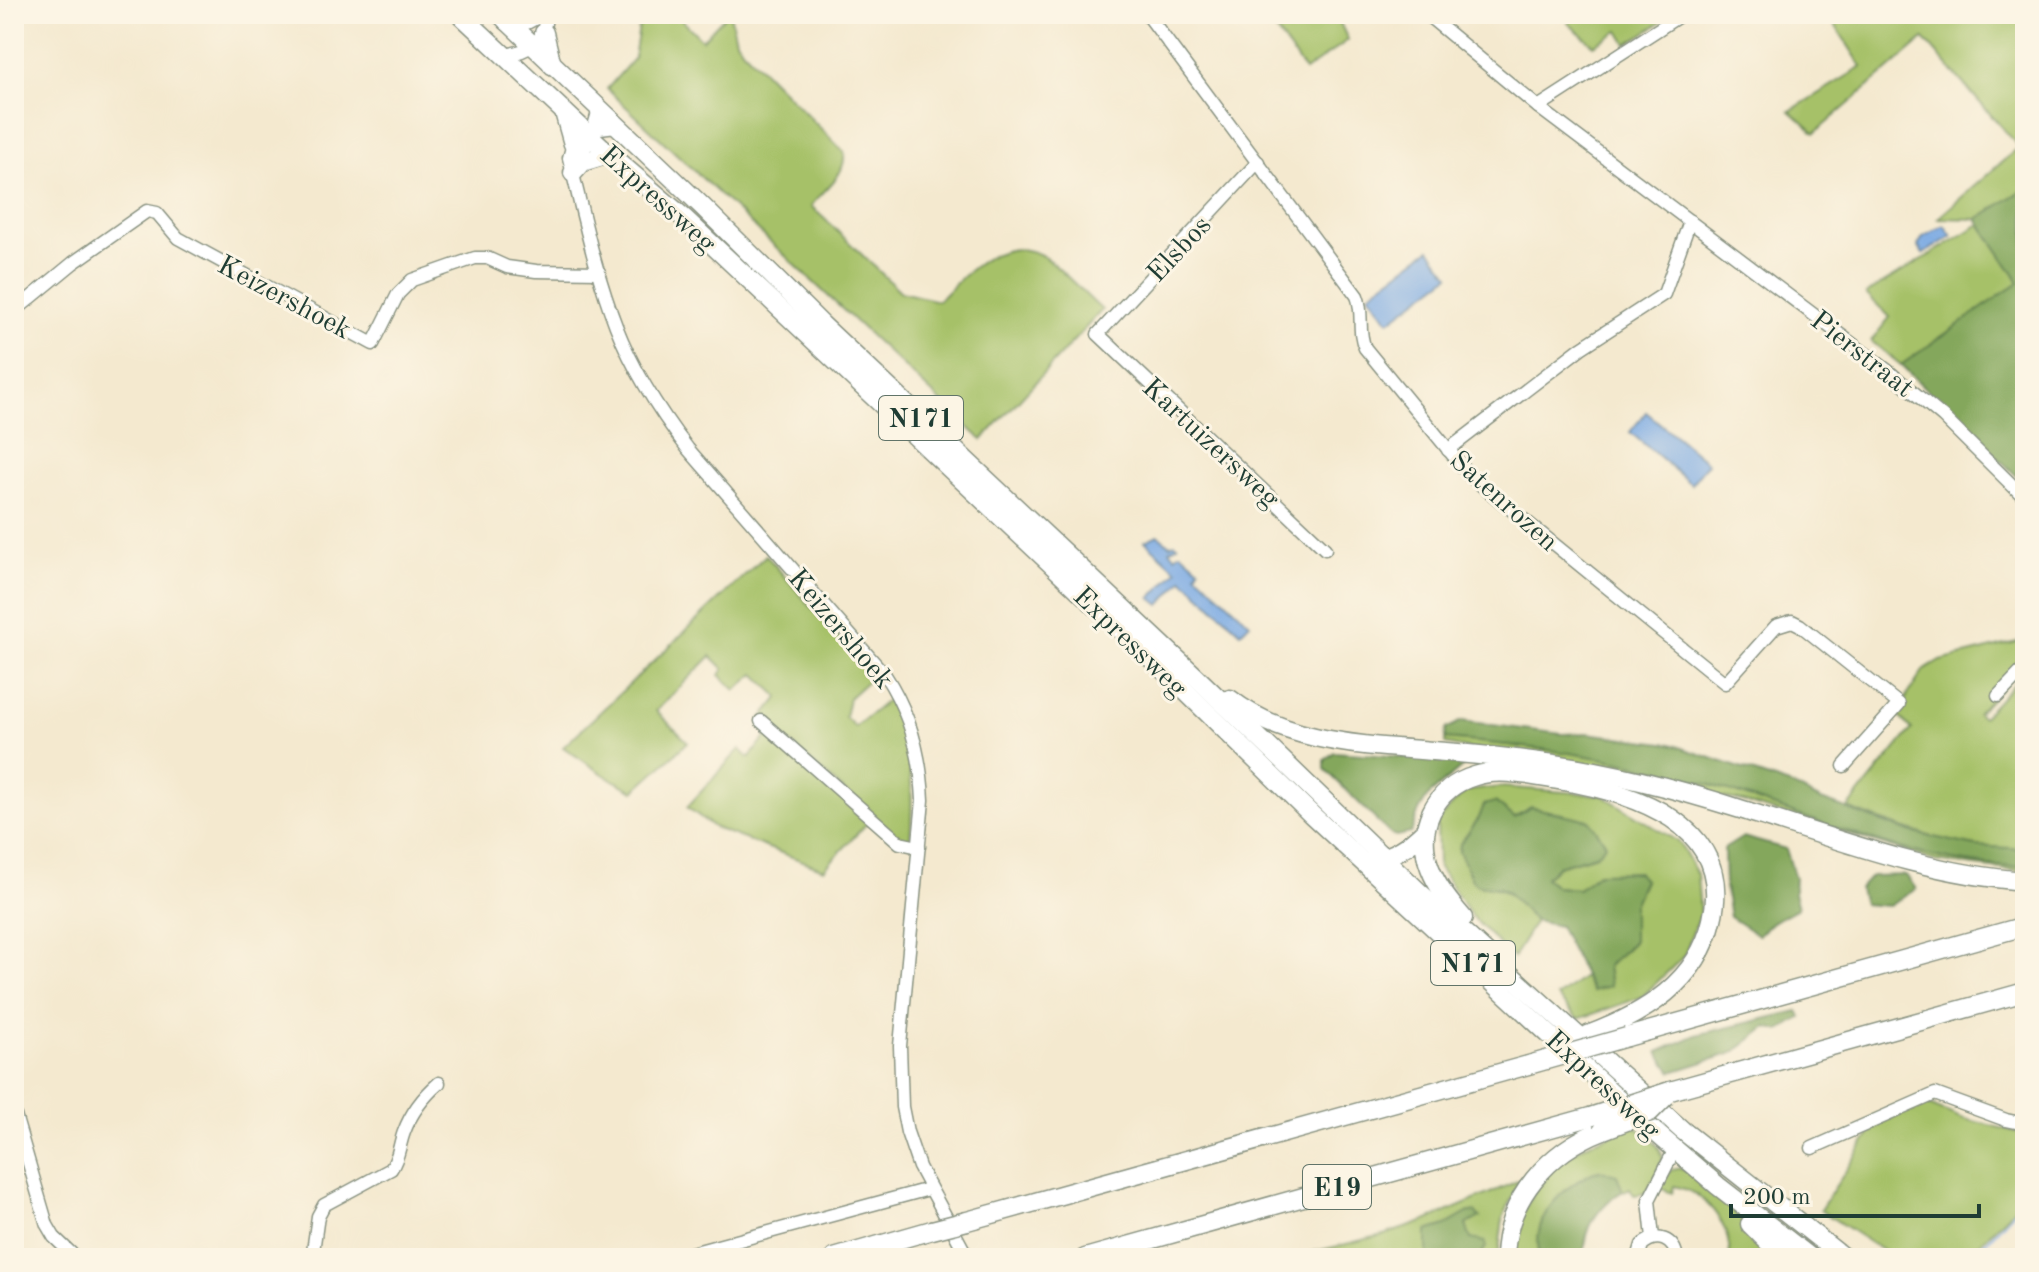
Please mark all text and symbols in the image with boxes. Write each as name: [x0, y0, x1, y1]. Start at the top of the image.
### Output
street label: Expressweg: [594, 141, 720, 259]
street label: Elsbos: [1143, 211, 1218, 289]
street label: Keizershoek: [212, 252, 355, 346]
street label: Pierstraat: [1805, 307, 1918, 404]
street label: Kartuizersweg: [1136, 374, 1284, 514]
road number: N171: [879, 396, 963, 440]
street label: Satenrozen: [1444, 447, 1562, 558]
street label: Keizershoek: [782, 565, 898, 695]
street label: Expressweg: [1067, 583, 1191, 704]
road number: N171: [1431, 941, 1515, 985]
street label: Expressweg: [1539, 1026, 1665, 1146]
road number: E19: [1303, 1165, 1371, 1209]
scale bar: [1731, 1168, 1979, 1218]
text: 200 m: [1743, 1186, 1811, 1210]

